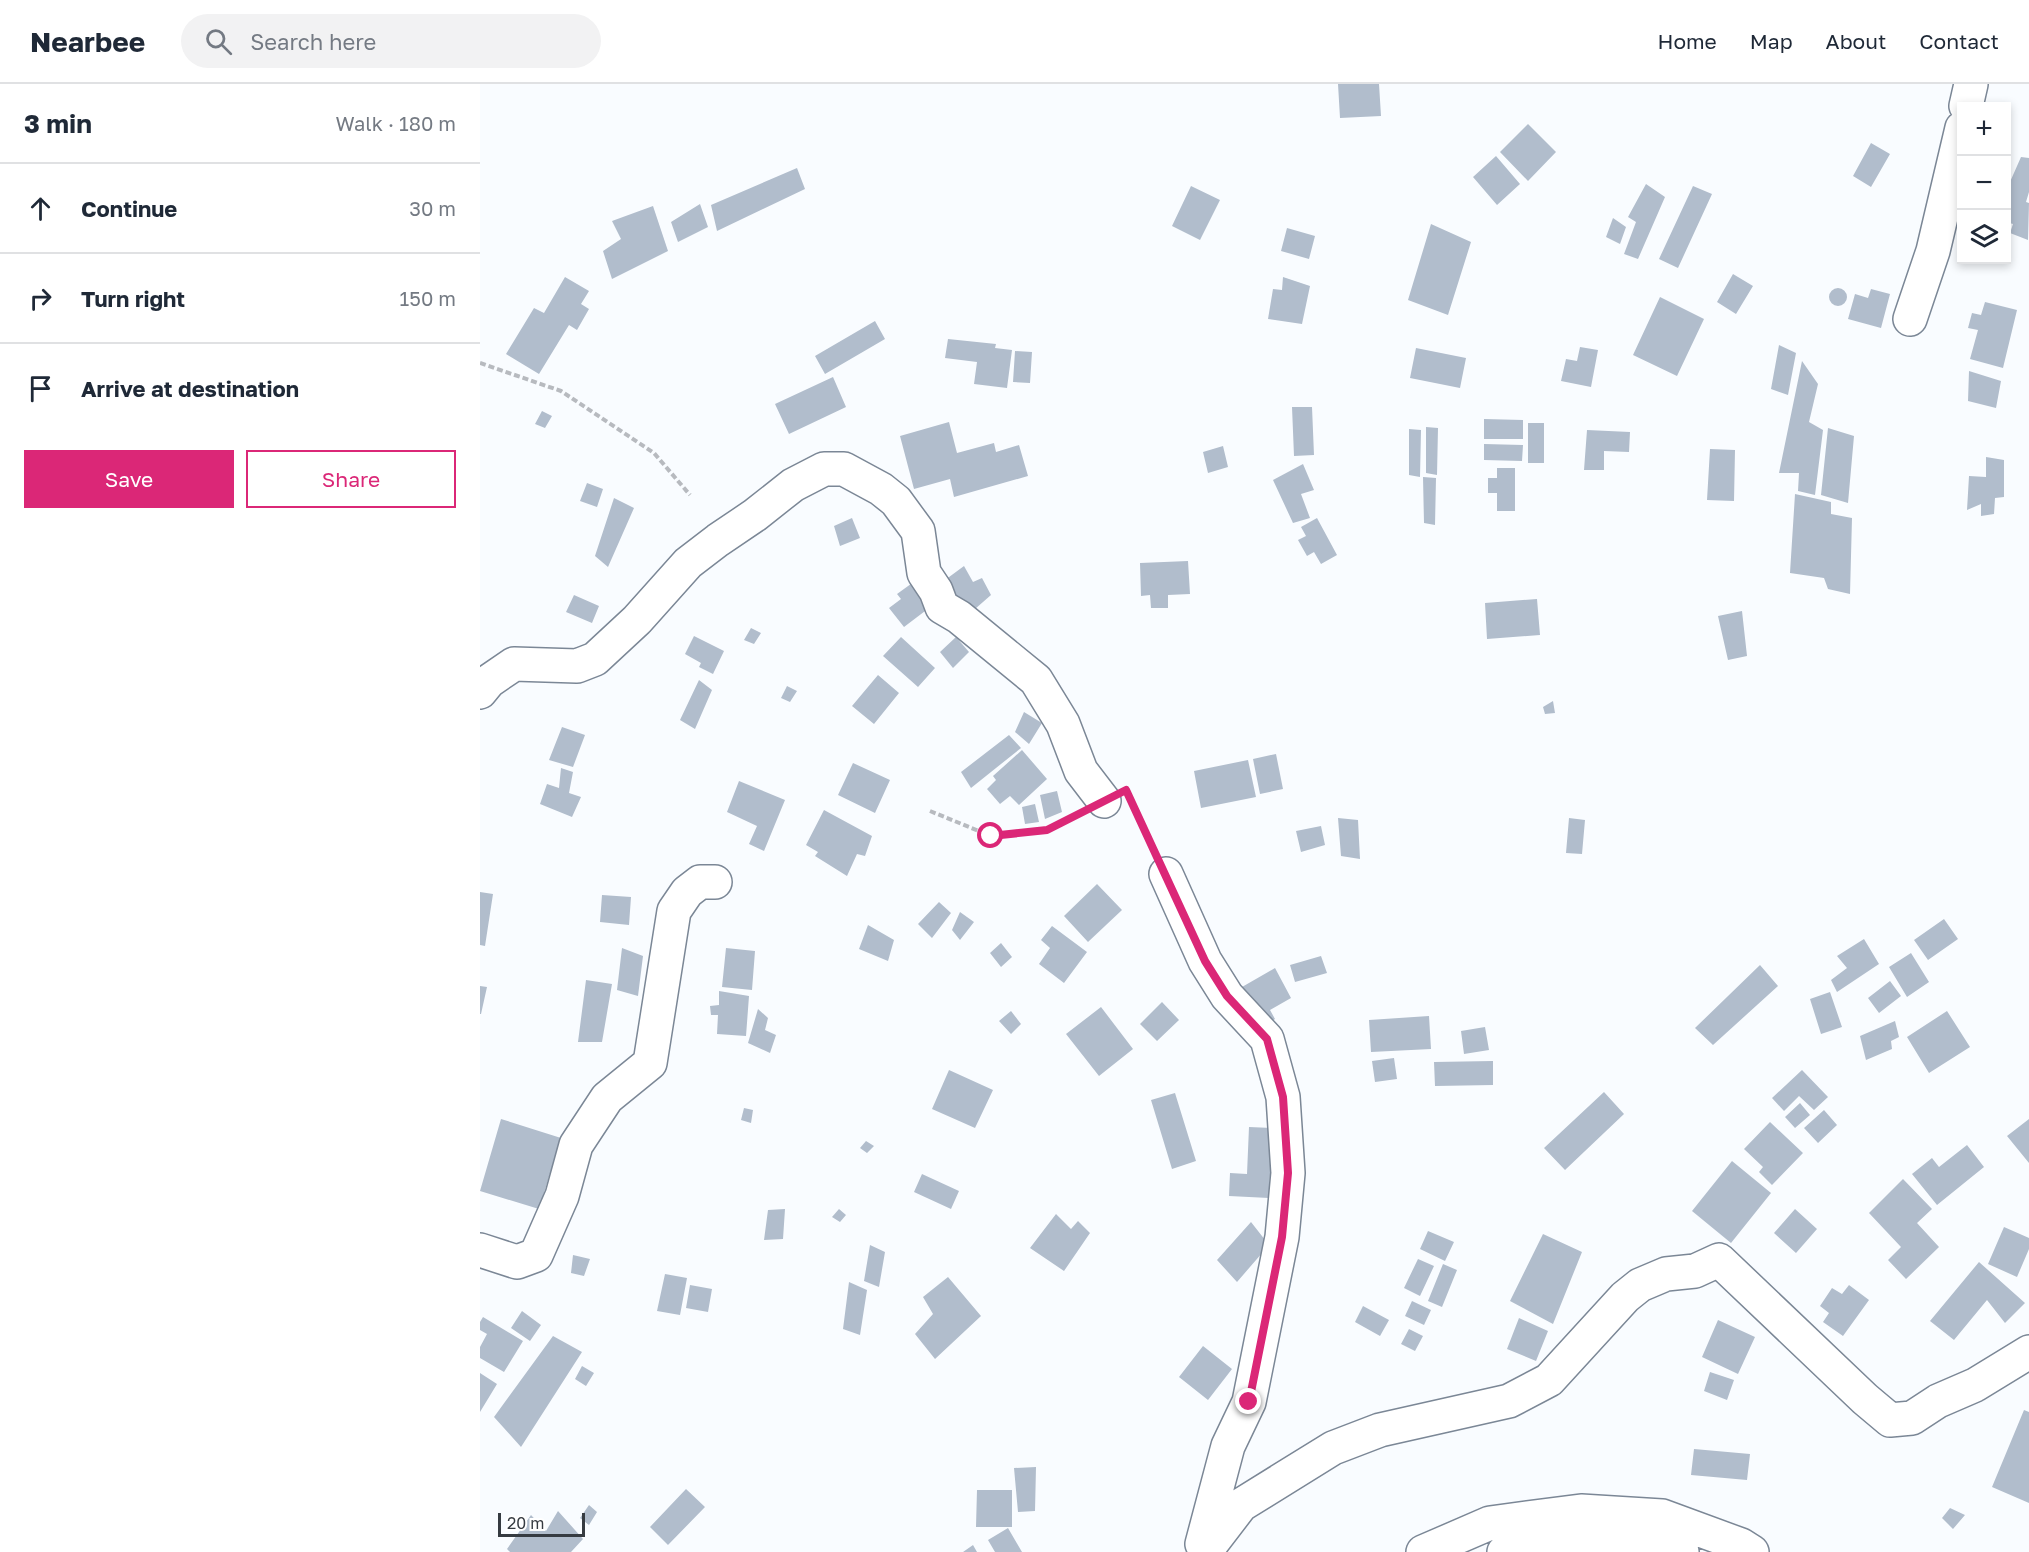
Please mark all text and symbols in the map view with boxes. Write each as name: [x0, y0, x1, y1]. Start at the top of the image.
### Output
search box: [181, 14, 601, 68]
text: Nearbee: [30, 25, 145, 58]
icon: search: [202, 25, 235, 58]
text: Search here: [250, 28, 376, 55]
text: Home: [1657, 28, 1717, 54]
text: Map: [1750, 28, 1793, 54]
text: About: [1826, 28, 1886, 54]
text: Contact: [1919, 28, 1999, 54]
map controls: [1957, 102, 2011, 264]
button: +: [1957, 102, 2011, 156]
text: 3 min: [24, 108, 92, 139]
text: Walk · 180 m: [336, 111, 456, 135]
button: −: [1957, 156, 2011, 210]
icon: ahead: [24, 192, 57, 225]
text: Continue: [81, 195, 177, 222]
text: 30 m: [409, 196, 456, 220]
button: layers: [1957, 210, 2011, 264]
icon: right: [24, 282, 57, 315]
text: Turn right: [81, 285, 185, 312]
text: 150 m: [400, 286, 456, 310]
icon: arrive: [24, 372, 57, 405]
text: Arrive at destination: [81, 375, 299, 402]
button: Save: [24, 450, 234, 508]
button: Share: [246, 450, 456, 508]
route start: [977, 822, 1003, 848]
route end: [1235, 1388, 1261, 1414]
scale bar: [498, 1510, 585, 1538]
text: 20 m: [507, 1513, 544, 1533]

